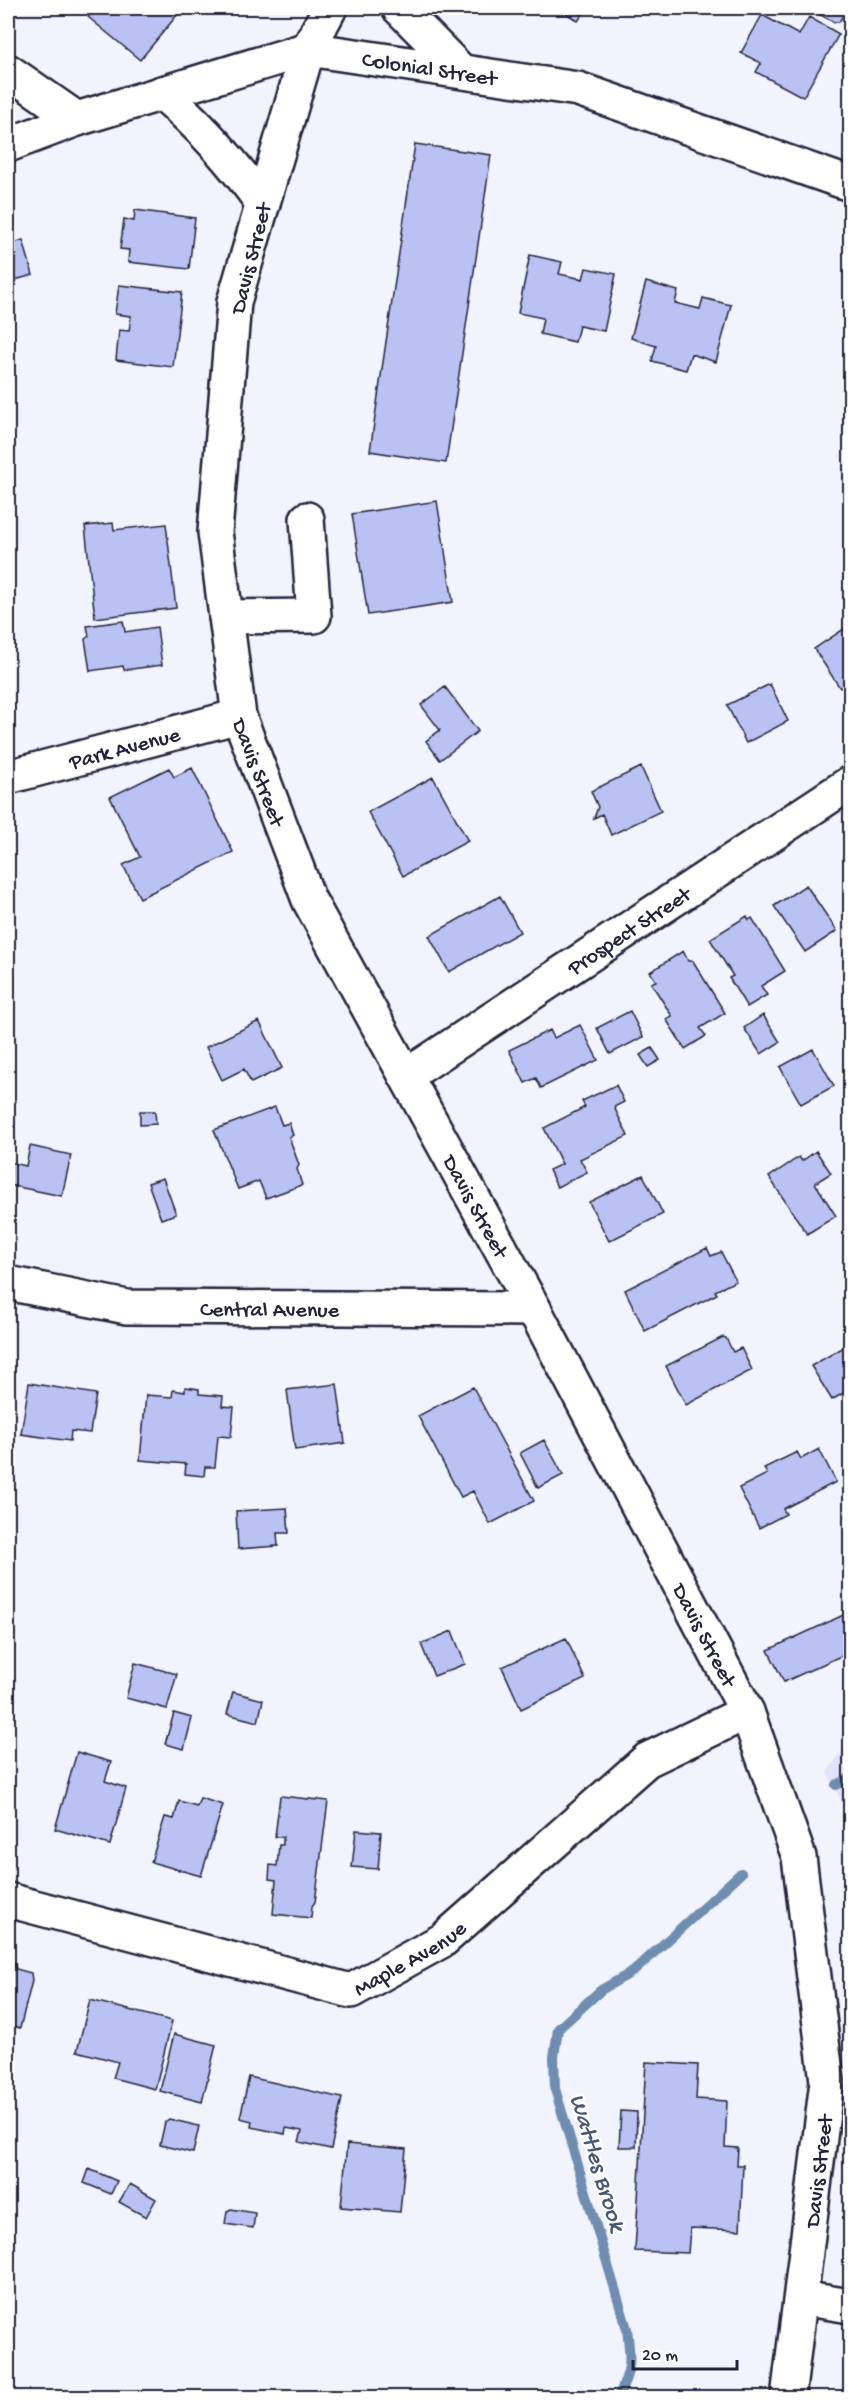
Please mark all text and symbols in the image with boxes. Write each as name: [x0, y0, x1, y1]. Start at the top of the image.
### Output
street label: Colonial Street: [360, 48, 500, 94]
street label: Davis Street: [226, 199, 280, 319]
street label: Davis Street: [223, 714, 289, 832]
street label: Park Avenue: [66, 723, 184, 778]
street label: Prospect Street: [563, 882, 698, 983]
street label: Davis Street: [434, 1150, 513, 1265]
street label: Central Avenue: [200, 1298, 340, 1325]
street label: Davis Street: [664, 1578, 741, 1694]
street label: Maple Avenue: [350, 1916, 473, 2004]
water label: Wattles Brook: [561, 2091, 631, 2237]
street label: Davis Street: [801, 2112, 841, 2231]
scale bar: [633, 2333, 736, 2371]
text: 20 m: [642, 2346, 678, 2367]

